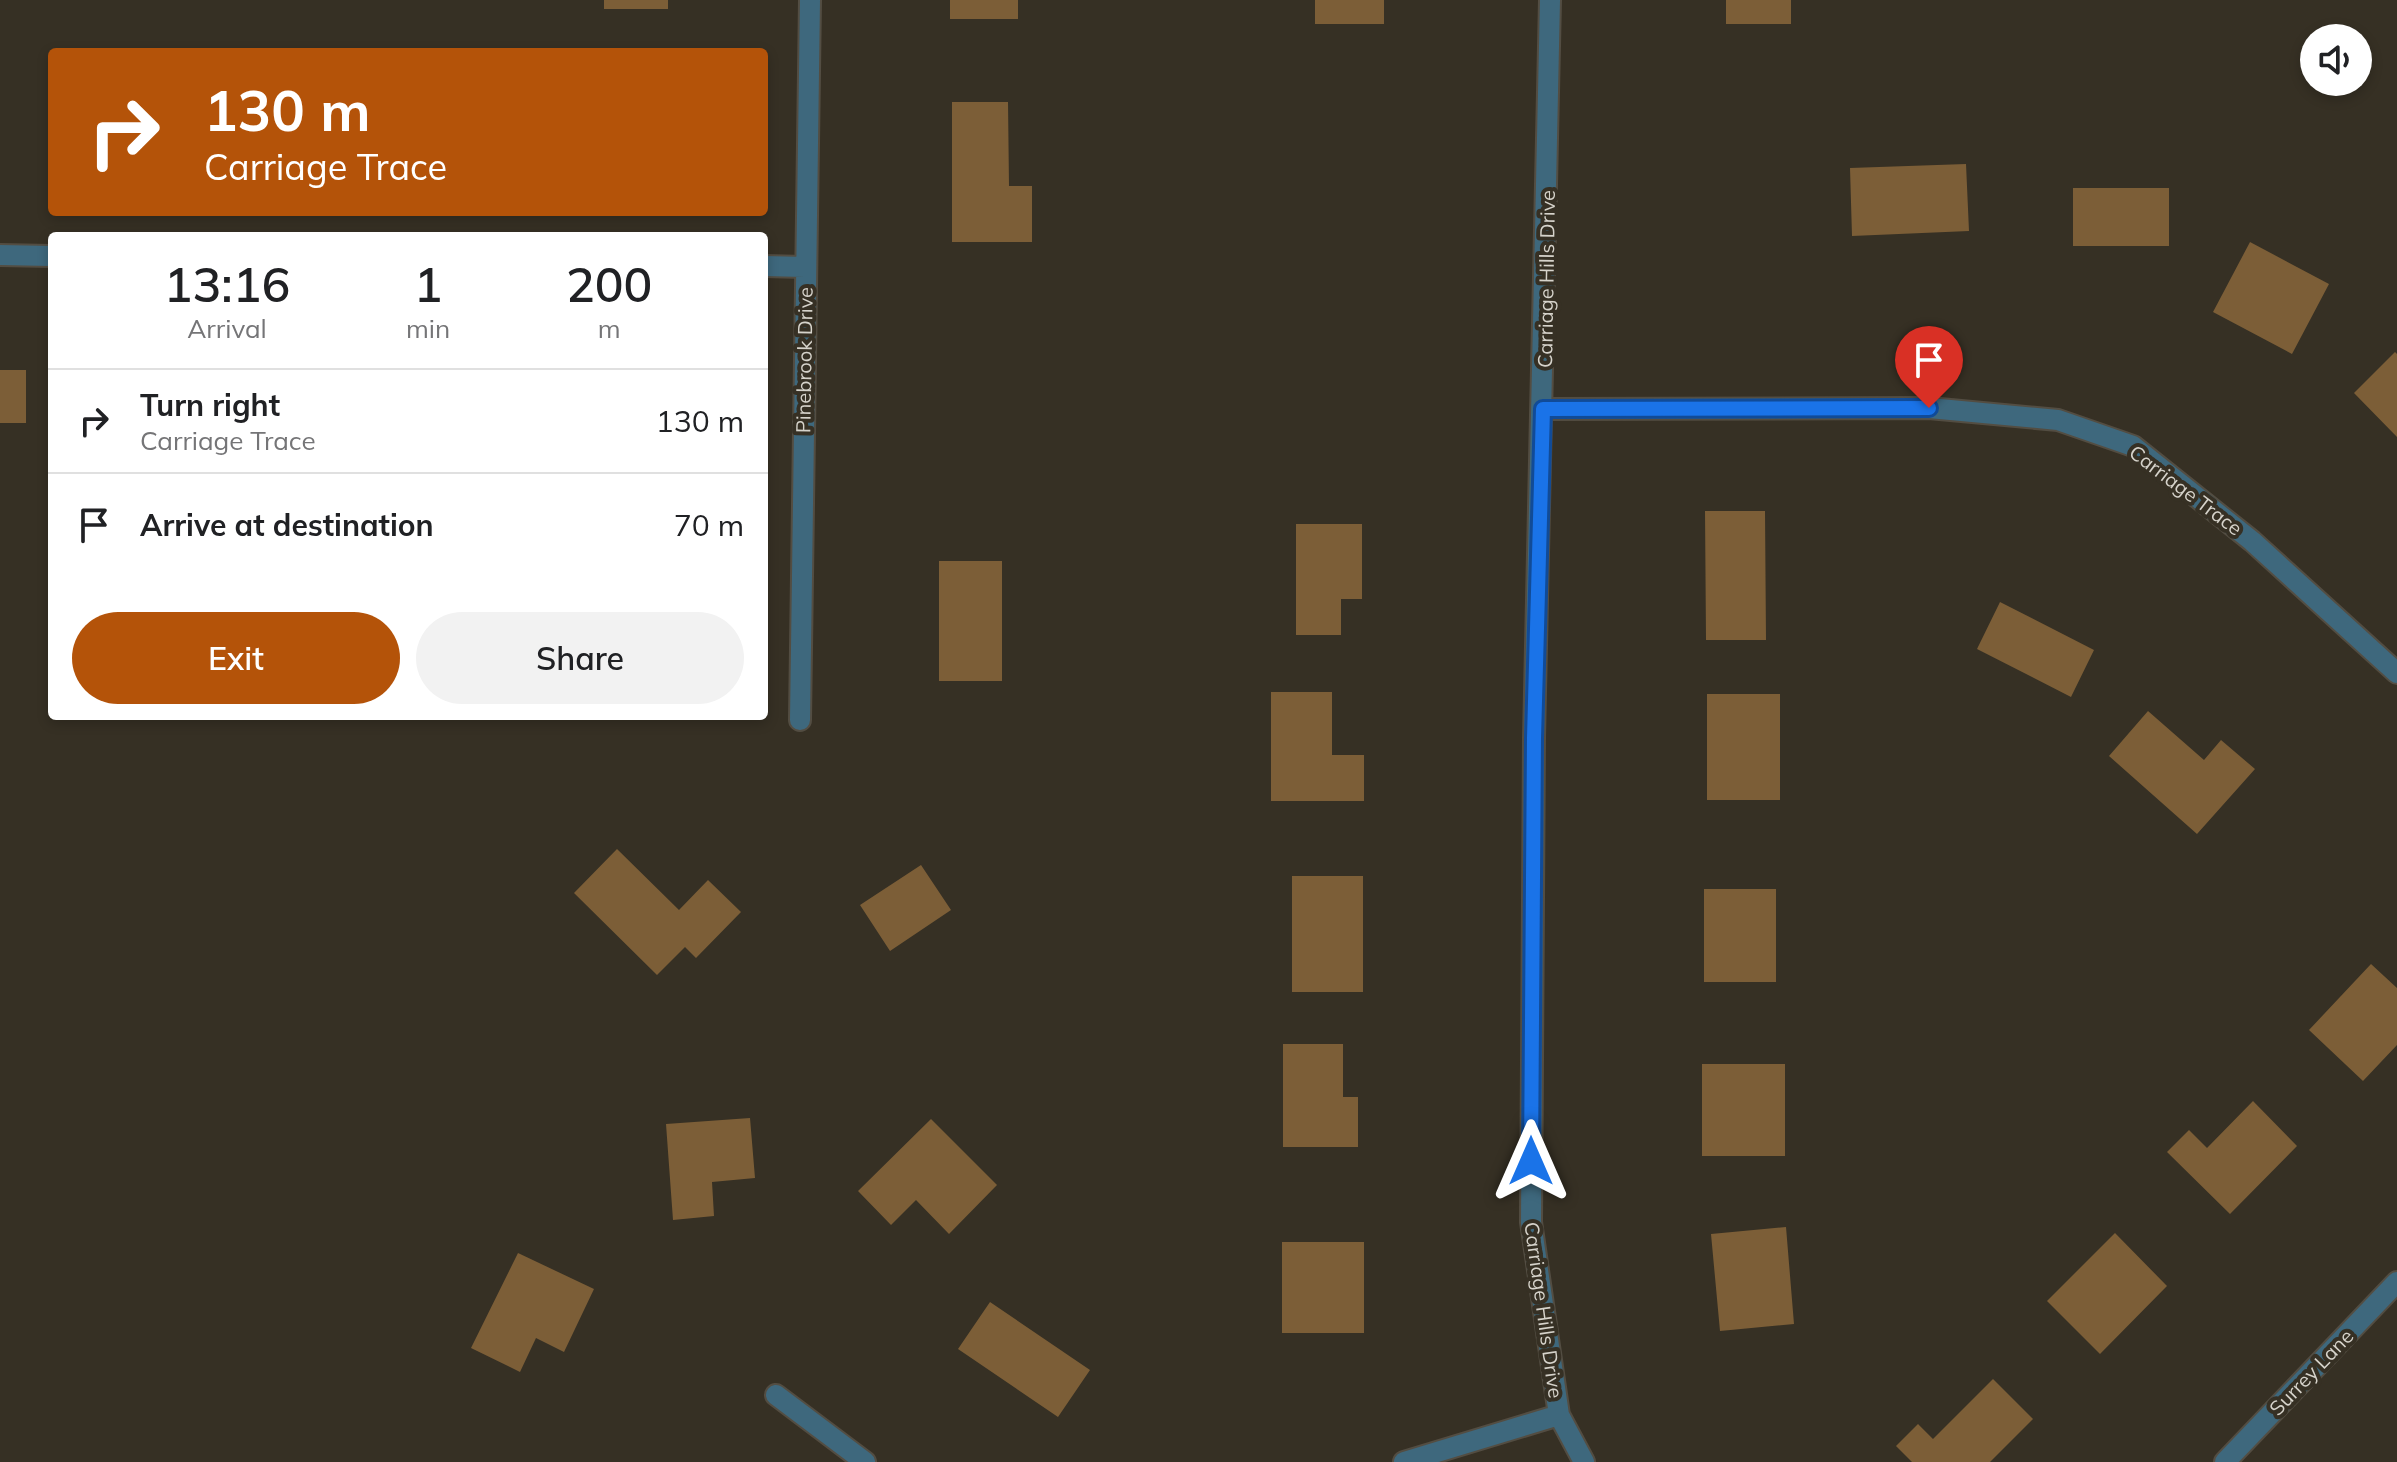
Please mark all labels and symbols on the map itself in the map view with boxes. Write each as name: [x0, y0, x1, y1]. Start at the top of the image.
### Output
street label: Carriage Hills Drive: [1532, 190, 1560, 368]
street label: Pinebrook Drive: [790, 287, 818, 433]
pin: [1895, 326, 1963, 408]
street label: Carriage Trace: [2125, 439, 2247, 541]
position arrow: [1489, 1119, 1573, 1203]
street label: Carriage Hills Drive: [1519, 1220, 1569, 1400]
street label: Surrey Lane: [2264, 1324, 2358, 1420]

